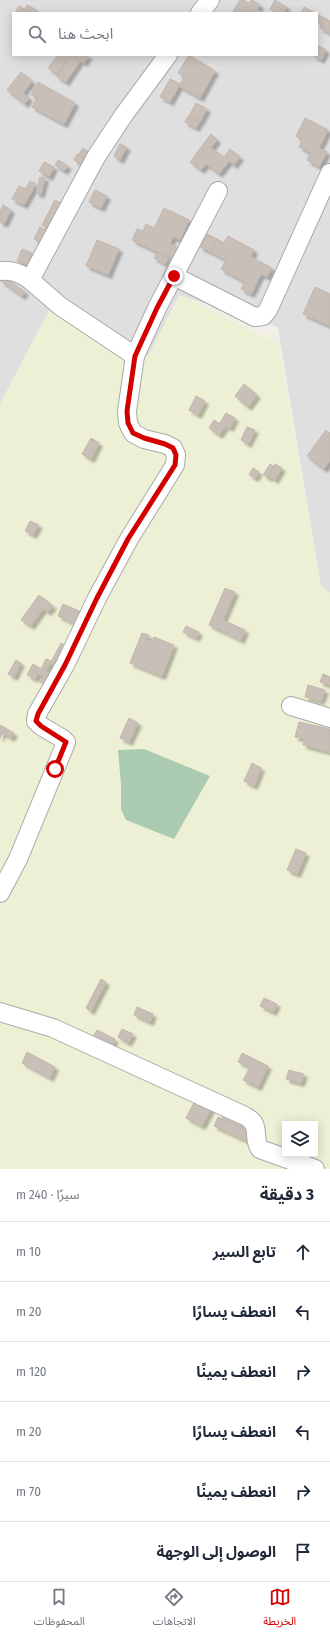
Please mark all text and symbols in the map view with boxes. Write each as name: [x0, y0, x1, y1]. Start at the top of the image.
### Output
search box: [12, 12, 318, 56]
icon: search: [26, 23, 48, 45]
text: ابحث هنا: [58, 25, 113, 43]
route end: [165, 267, 183, 285]
route start: [46, 760, 64, 778]
map controls: [282, 1121, 318, 1157]
button: layers: [282, 1121, 318, 1157]
text: 3 دقيقة: [260, 1184, 314, 1205]
text: سيرًا · 240 m: [16, 1187, 79, 1202]
icon: ahead: [292, 1241, 314, 1263]
text: تابع السير: [213, 1243, 276, 1261]
text: 10 m: [16, 1244, 41, 1259]
icon: left: [292, 1301, 314, 1323]
text: انعطف يسارًا: [192, 1303, 276, 1321]
text: 20 m: [16, 1304, 42, 1319]
icon: right: [292, 1361, 314, 1383]
text: انعطف يمينًا: [196, 1363, 276, 1381]
text: 120 m: [16, 1364, 47, 1379]
icon: left: [292, 1421, 314, 1443]
text: انعطف يسارًا: [192, 1423, 276, 1441]
text: 20 m: [16, 1424, 42, 1439]
icon: right: [292, 1481, 314, 1503]
text: انعطف يمينًا: [196, 1483, 276, 1501]
text: 70 m: [16, 1484, 41, 1499]
icon: arrive: [292, 1541, 314, 1563]
text: الوصول إلى الوجهة: [156, 1543, 276, 1561]
tab: المحفوظات: [34, 1586, 85, 1633]
tab: الاتجاهات: [153, 1586, 196, 1633]
tab: الخريطة: [263, 1586, 296, 1633]

